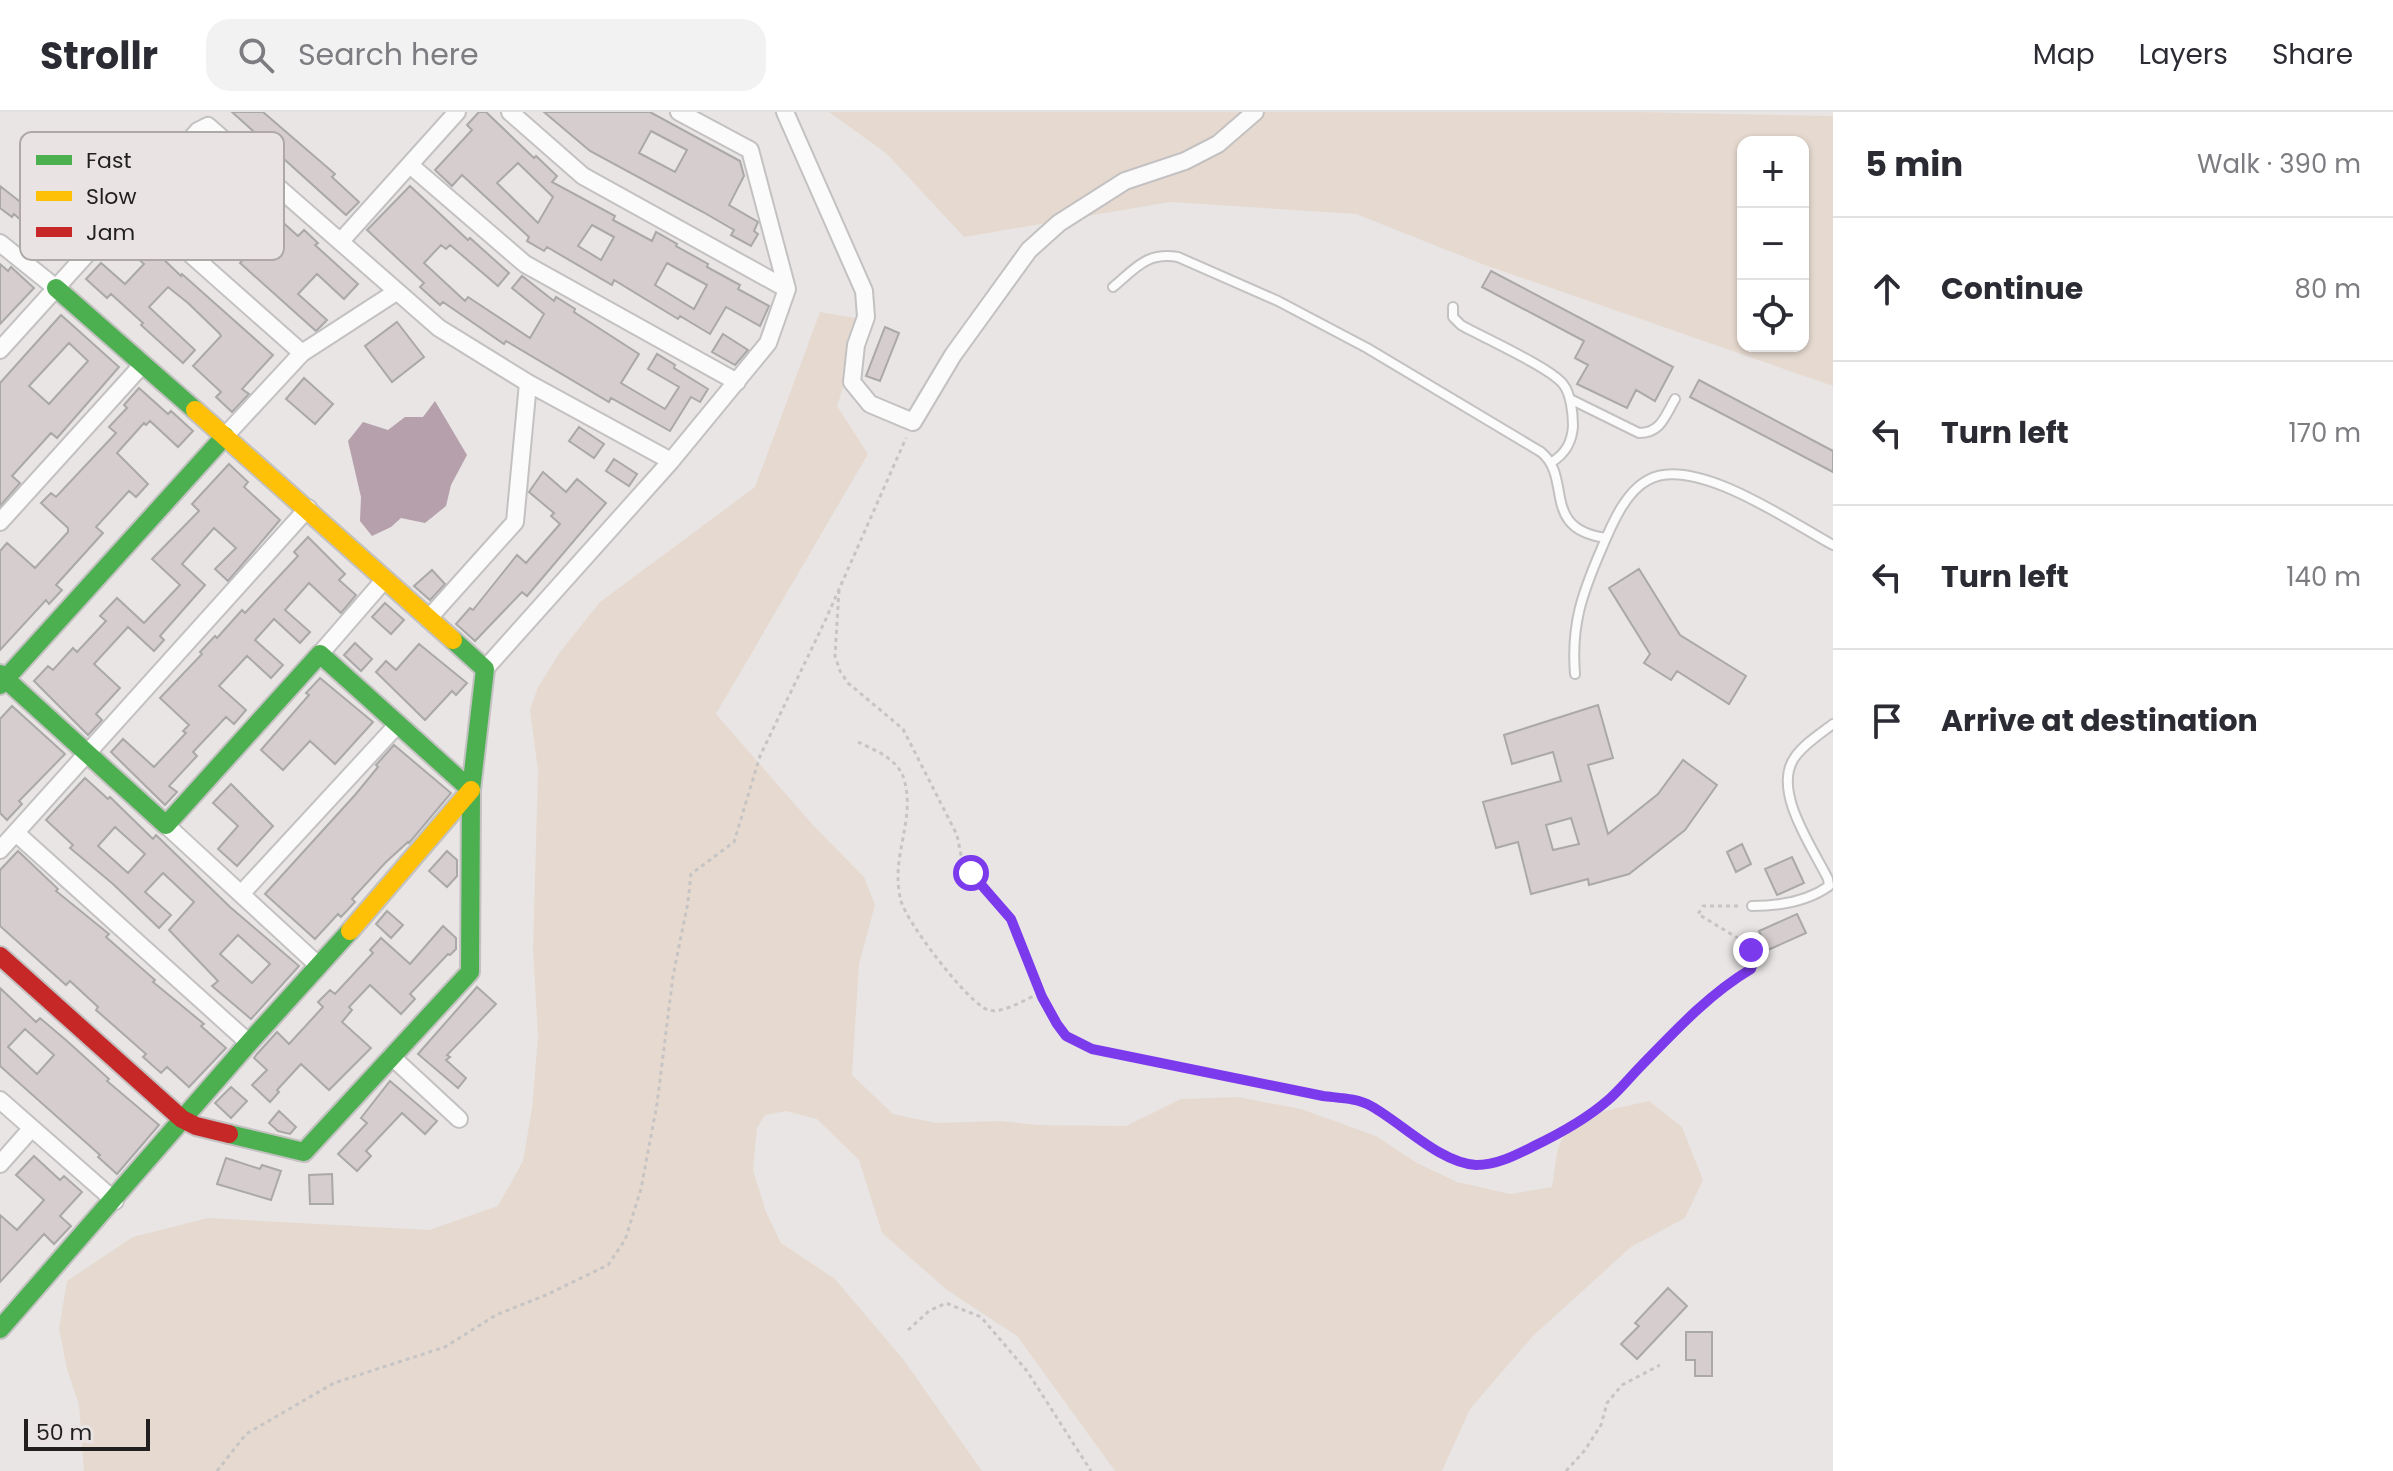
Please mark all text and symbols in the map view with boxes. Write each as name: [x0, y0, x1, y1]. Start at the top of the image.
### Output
search box: [206, 19, 766, 91]
text: Strollr: [40, 29, 158, 82]
icon: search: [234, 33, 278, 77]
text: Search here: [298, 33, 479, 76]
text: Map: [2033, 35, 2095, 74]
text: Layers: [2139, 35, 2228, 74]
text: Share: [2272, 35, 2353, 74]
legend: [20, 132, 284, 260]
map controls: [1737, 136, 1809, 352]
button: +: [1737, 136, 1809, 208]
text: 5 min: [1865, 140, 1963, 188]
text: Fast: [86, 145, 131, 176]
text: Walk · 390 m: [2197, 146, 2361, 182]
text: Slow: [86, 181, 136, 212]
button: −: [1737, 208, 1809, 280]
text: Jam: [86, 217, 135, 248]
icon: ahead: [1865, 267, 1909, 311]
text: Continue: [1941, 267, 2083, 310]
text: 80 m: [2295, 271, 2361, 307]
button: locate: [1737, 280, 1809, 352]
icon: left: [1865, 411, 1909, 455]
text: Turn left: [1941, 411, 2069, 454]
text: 170 m: [2288, 415, 2361, 451]
icon: left: [1865, 555, 1909, 599]
text: Turn left: [1941, 555, 2069, 598]
text: 140 m: [2286, 559, 2361, 595]
icon: arrive: [1865, 699, 1909, 743]
text: Arrive at destination: [1941, 699, 2258, 742]
route start: [953, 855, 989, 891]
route end: [1733, 932, 1769, 968]
scale bar: [24, 1415, 150, 1451]
text: 50 m: [36, 1417, 92, 1448]

